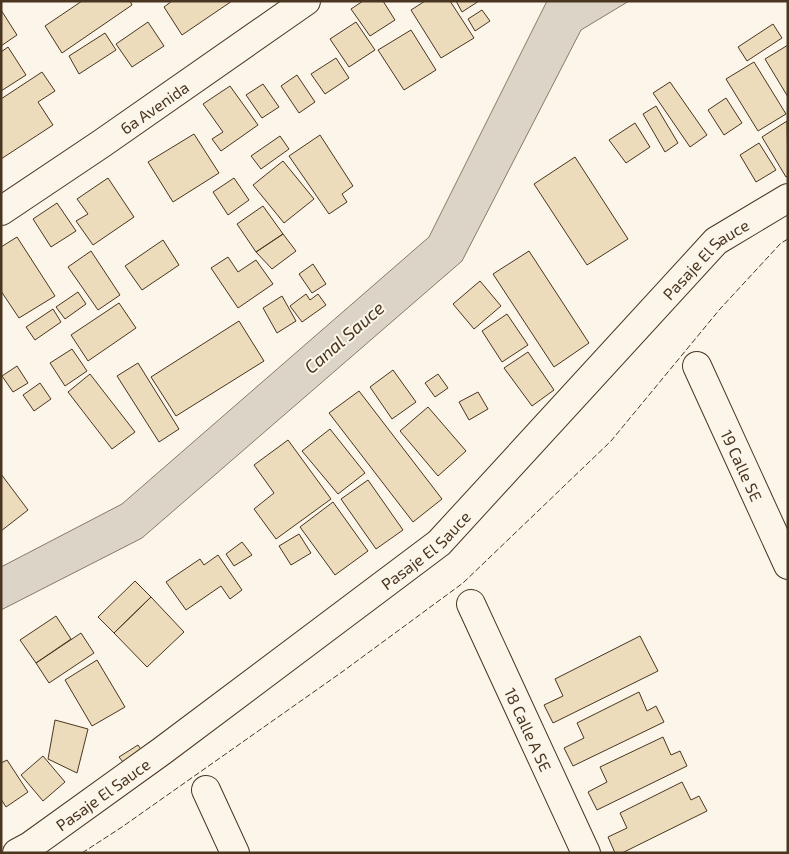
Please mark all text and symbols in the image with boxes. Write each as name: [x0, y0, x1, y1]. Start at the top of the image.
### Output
street label: 6a Avenida: [116, 77, 192, 137]
street label: Pasaje El Sauce: [658, 214, 752, 303]
water label: Canal Sauce: [299, 296, 389, 378]
street label: 19 Calle SE: [718, 426, 767, 504]
street label: Pasaje El Sauce: [377, 506, 474, 593]
street label: 18 Calle A SE: [501, 684, 556, 774]
street label: Pasaje El Sauce: [52, 754, 153, 834]

